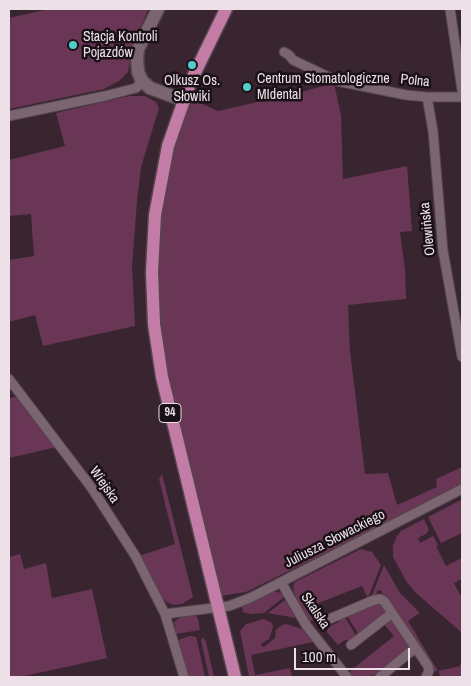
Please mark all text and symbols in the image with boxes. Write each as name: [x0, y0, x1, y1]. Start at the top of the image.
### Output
place label: Stacja Kontroli Pojazdów: [83, 29, 158, 62]
marker: Stacja Kontroli Pojazdów: [67, 39, 79, 51]
marker: Olkusz Os. Słowiki: [186, 59, 198, 71]
place label: Centrum Stomatologiczne MIdental: [257, 71, 390, 104]
street label: Polna: [400, 71, 430, 91]
place label: Olkusz Os. Słowiki: [164, 73, 220, 105]
marker: Centrum Stomatologiczne MIdental: [241, 81, 253, 93]
street label: Olewińska: [417, 201, 439, 257]
road number: 94: [159, 403, 181, 422]
street label: Wiejska: [85, 463, 123, 507]
street label: Juliusza Słowackiego: [282, 506, 388, 572]
street label: Skalska: [297, 590, 333, 632]
scale bar: [296, 638, 412, 670]
text: 100 m: [302, 646, 336, 667]

